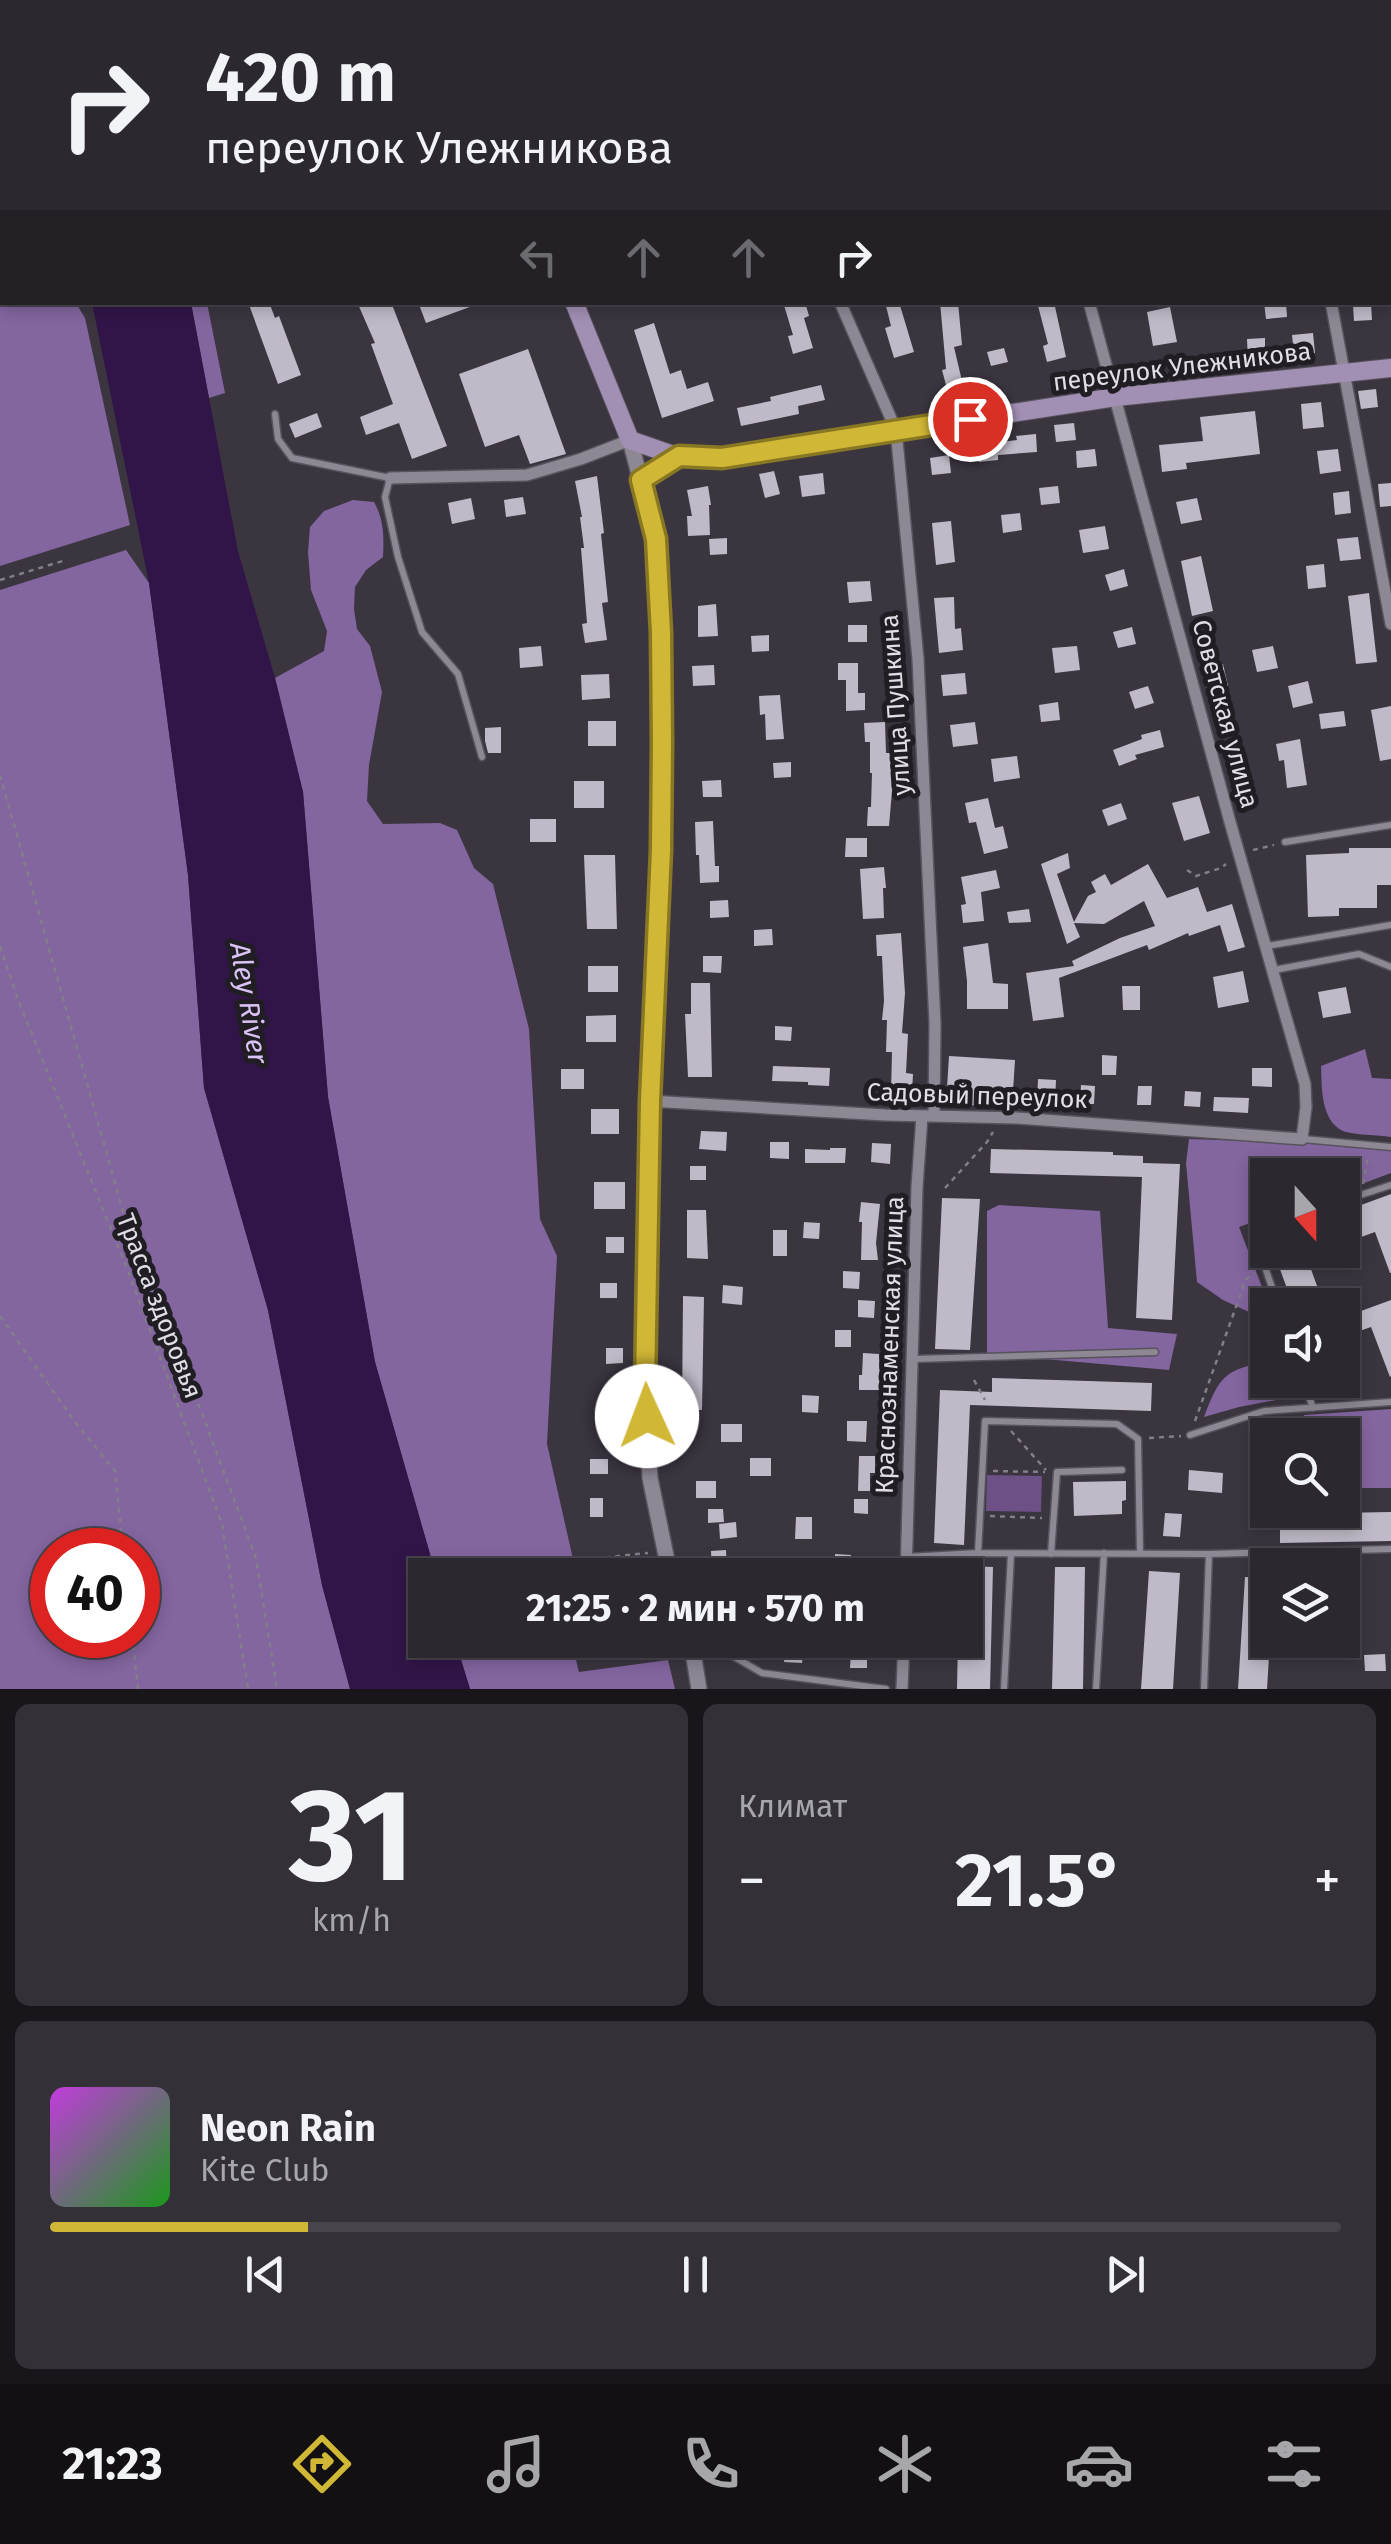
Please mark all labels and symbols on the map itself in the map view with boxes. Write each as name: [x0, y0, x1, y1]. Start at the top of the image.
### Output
street label: переулок Улежникова: [1051, 336, 1313, 398]
pin: [928, 377, 1013, 462]
street label: улица Пушкина: [875, 613, 917, 797]
street label: Советская улица: [1185, 616, 1265, 812]
water label: Aley River: [223, 939, 275, 1067]
street label: Садовый переулок: [866, 1077, 1088, 1115]
north arrow: [1250, 1158, 1360, 1268]
street label: Краснознаменская улица: [870, 1196, 910, 1494]
street label: Трасса здоровья: [110, 1209, 208, 1403]
position arrow: [595, 1364, 699, 1468]
speed limit sign: 40: [30, 1528, 160, 1658]

